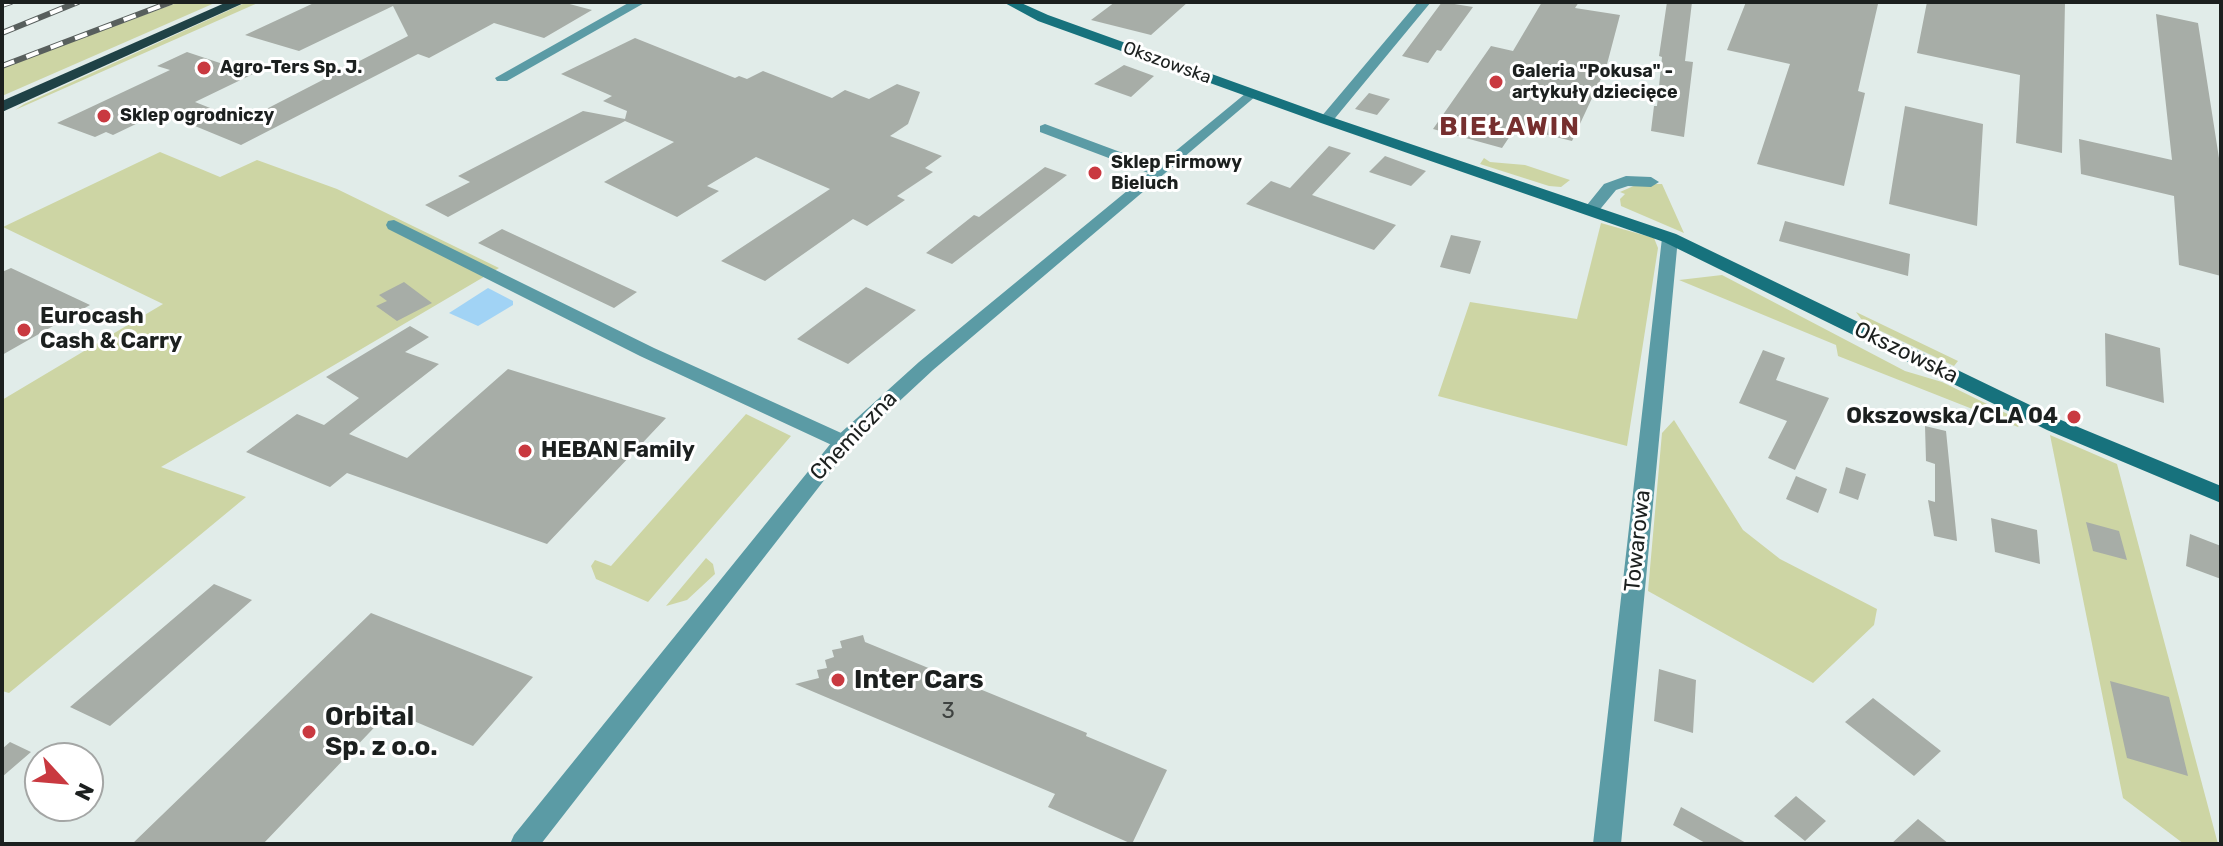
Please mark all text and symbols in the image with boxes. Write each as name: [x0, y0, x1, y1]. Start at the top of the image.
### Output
street label: Okszowska: [1120, 37, 1214, 89]
place label: Agro-Ters Sp. J.: [220, 57, 362, 79]
marker: Agro-Ters Sp. J.: [195, 59, 213, 77]
place label: Galeria "Pokusa" - artykuły dziecięce: [1512, 61, 1678, 104]
marker: Galeria "Pokusa" - artykuły dziecięce: [1487, 73, 1505, 91]
place label: Sklep ogrodniczy: [120, 105, 274, 127]
marker: Sklep ogrodniczy: [95, 107, 113, 125]
district label: BIEŁAWIN: [1439, 111, 1581, 143]
place label: Sklep Firmowy Bieluch: [1111, 152, 1242, 194]
marker: Sklep Firmowy Bieluch: [1086, 164, 1104, 182]
place label: Eurocash Cash & Carry: [40, 304, 182, 356]
street label: Okszowska: [1850, 316, 1962, 390]
marker: Eurocash Cash & Carry: [15, 321, 33, 339]
street label: Chemiczna: [805, 386, 903, 486]
place label: Okszowska/CLA 04: [1846, 404, 2058, 430]
marker: Okszowska/CLA 04: [2065, 408, 2083, 426]
place label: HEBAN Family: [541, 438, 695, 464]
marker: HEBAN Family: [516, 442, 534, 460]
street label: Towarowa: [1620, 489, 1656, 593]
place label: Inter Cars: [854, 664, 984, 696]
marker: Inter Cars: [829, 671, 847, 689]
house number: 3: [941, 699, 955, 725]
place label: Orbital Sp. z o.o.: [325, 701, 438, 762]
marker: Orbital Sp. z o.o.: [300, 723, 318, 741]
north arrow: [24, 742, 104, 822]
text: N: [69, 779, 100, 805]

